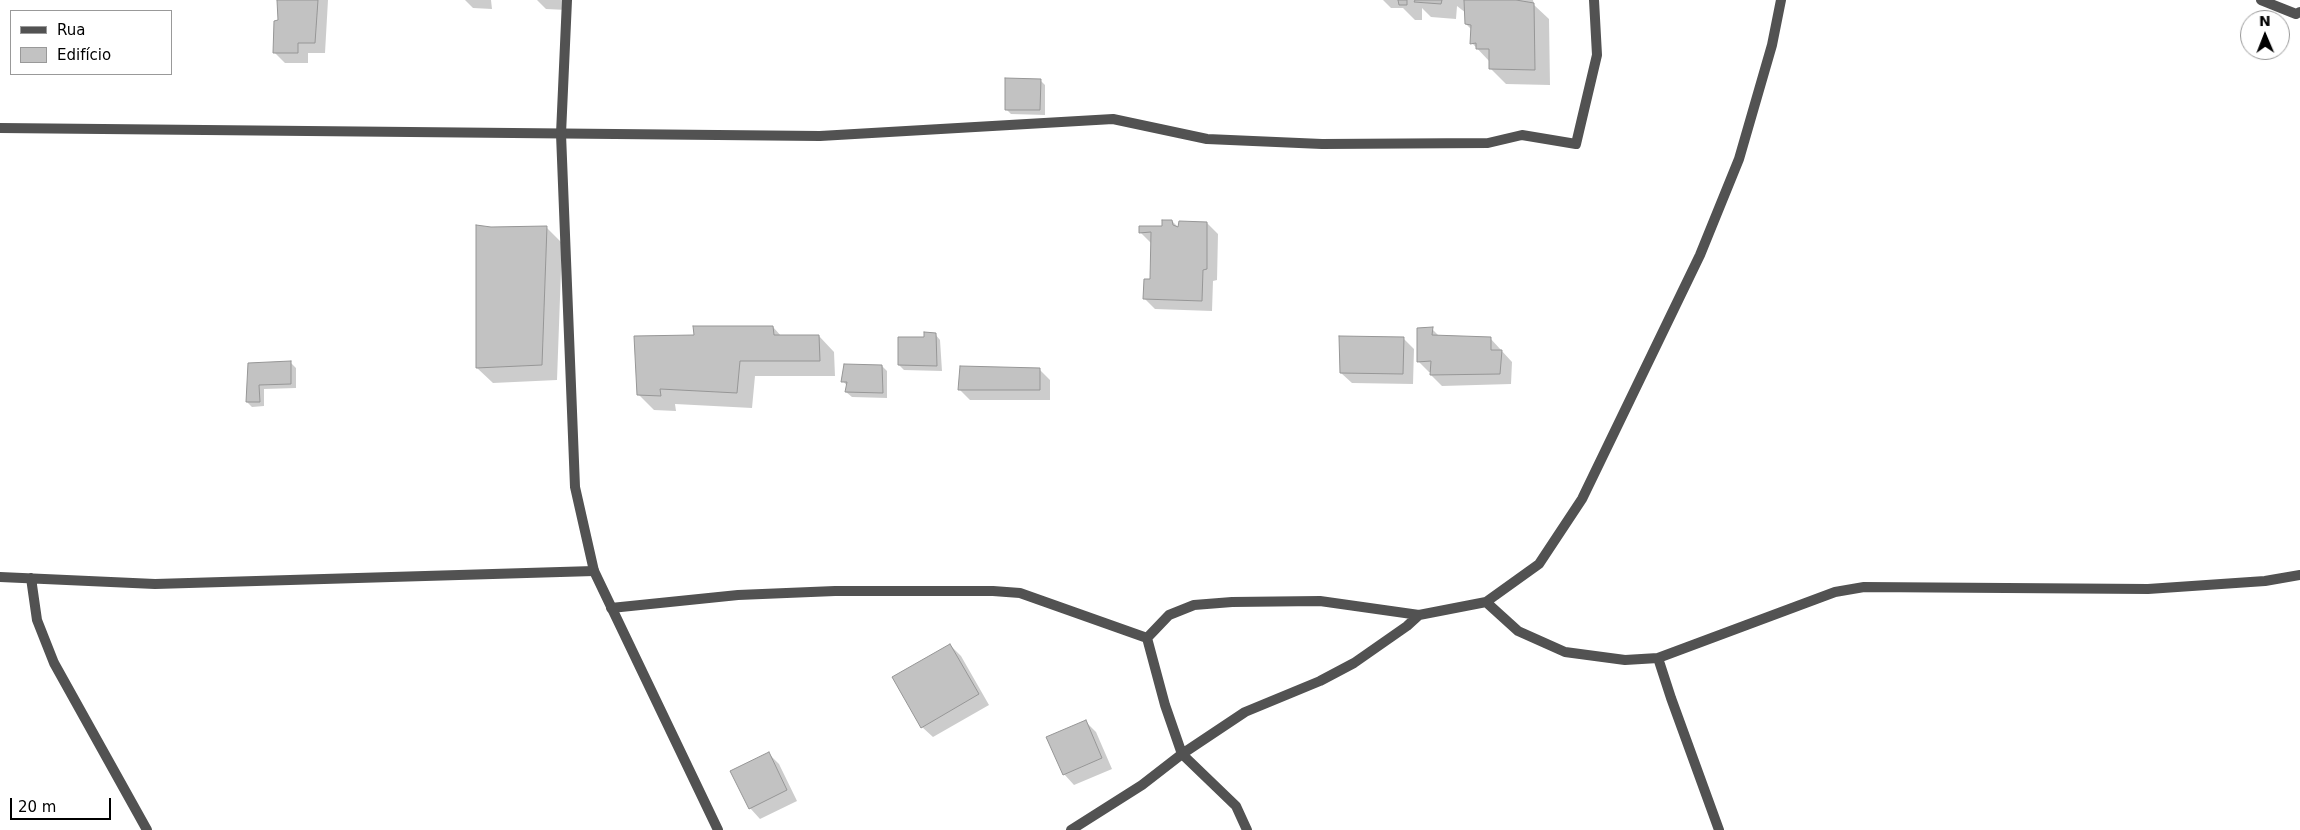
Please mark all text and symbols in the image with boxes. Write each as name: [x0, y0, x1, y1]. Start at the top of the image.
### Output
legend: [10, 10, 172, 75]
north arrow: [2240, 10, 2290, 60]
text: N: [2259, 13, 2271, 29]
text: Rua: [57, 21, 85, 39]
text: Edifício: [57, 46, 111, 64]
scale bar: [12, 788, 114, 820]
text: 20 m: [18, 798, 56, 816]

